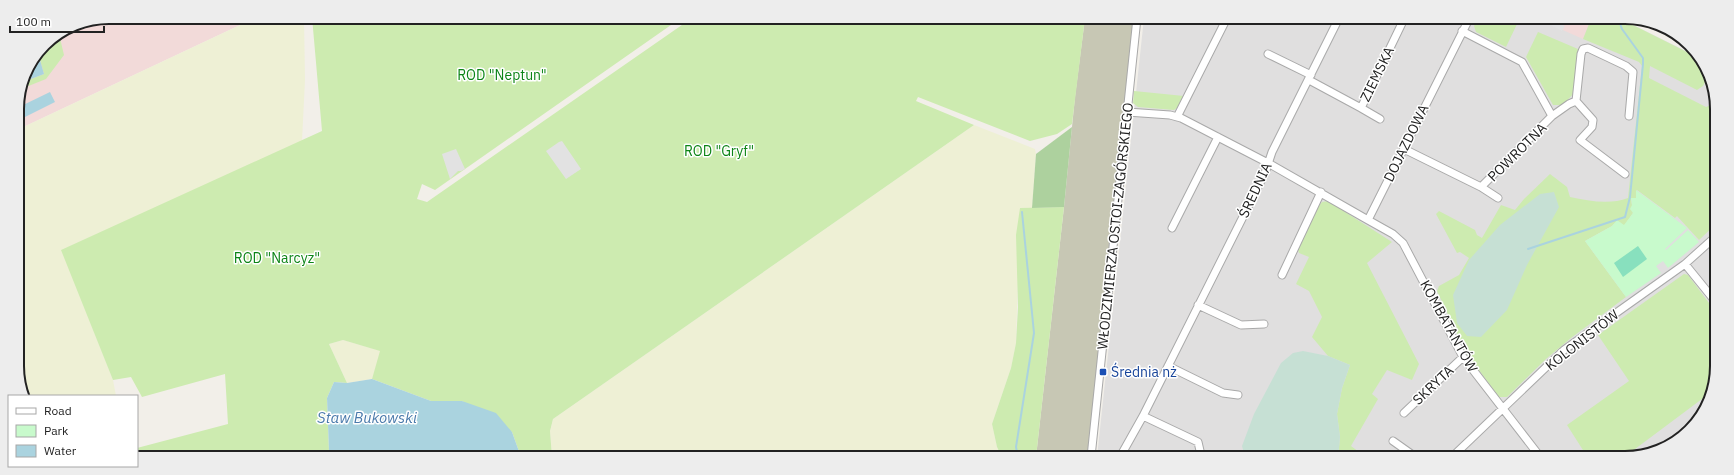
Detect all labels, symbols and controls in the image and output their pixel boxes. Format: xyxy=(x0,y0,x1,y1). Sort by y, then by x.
scale bar xyxy=(10,8,104,34)
text: 100 m xyxy=(16,14,51,29)
street label: ZIEMSKA xyxy=(1356,43,1398,105)
park label: ROD "Neptun" xyxy=(457,66,547,84)
street label: DOJAZDOWA xyxy=(1380,101,1433,185)
street label: WŁODZIMIERZA OSTOI-ZAGÓRSKIEGO xyxy=(1092,102,1137,350)
street label: POWROTNA xyxy=(1484,119,1550,185)
park label: ROD "Gryf" xyxy=(684,142,754,160)
street label: ŚREDNIA xyxy=(1233,159,1276,221)
park label: ROD "Narcyz" xyxy=(234,249,320,267)
street label: KOMBATANTÓW xyxy=(1416,276,1483,376)
street label: KOLONISTÓW xyxy=(1541,305,1623,374)
street label: SKRYTA xyxy=(1409,361,1457,409)
place label: Średnia nż xyxy=(1111,362,1177,381)
marker: Średnia nż xyxy=(1098,367,1108,377)
legend xyxy=(8,395,138,467)
text: Road xyxy=(44,403,72,418)
water label: Staw Bukowski xyxy=(317,408,417,427)
text: Park xyxy=(44,423,69,438)
text: Water xyxy=(44,443,77,458)

